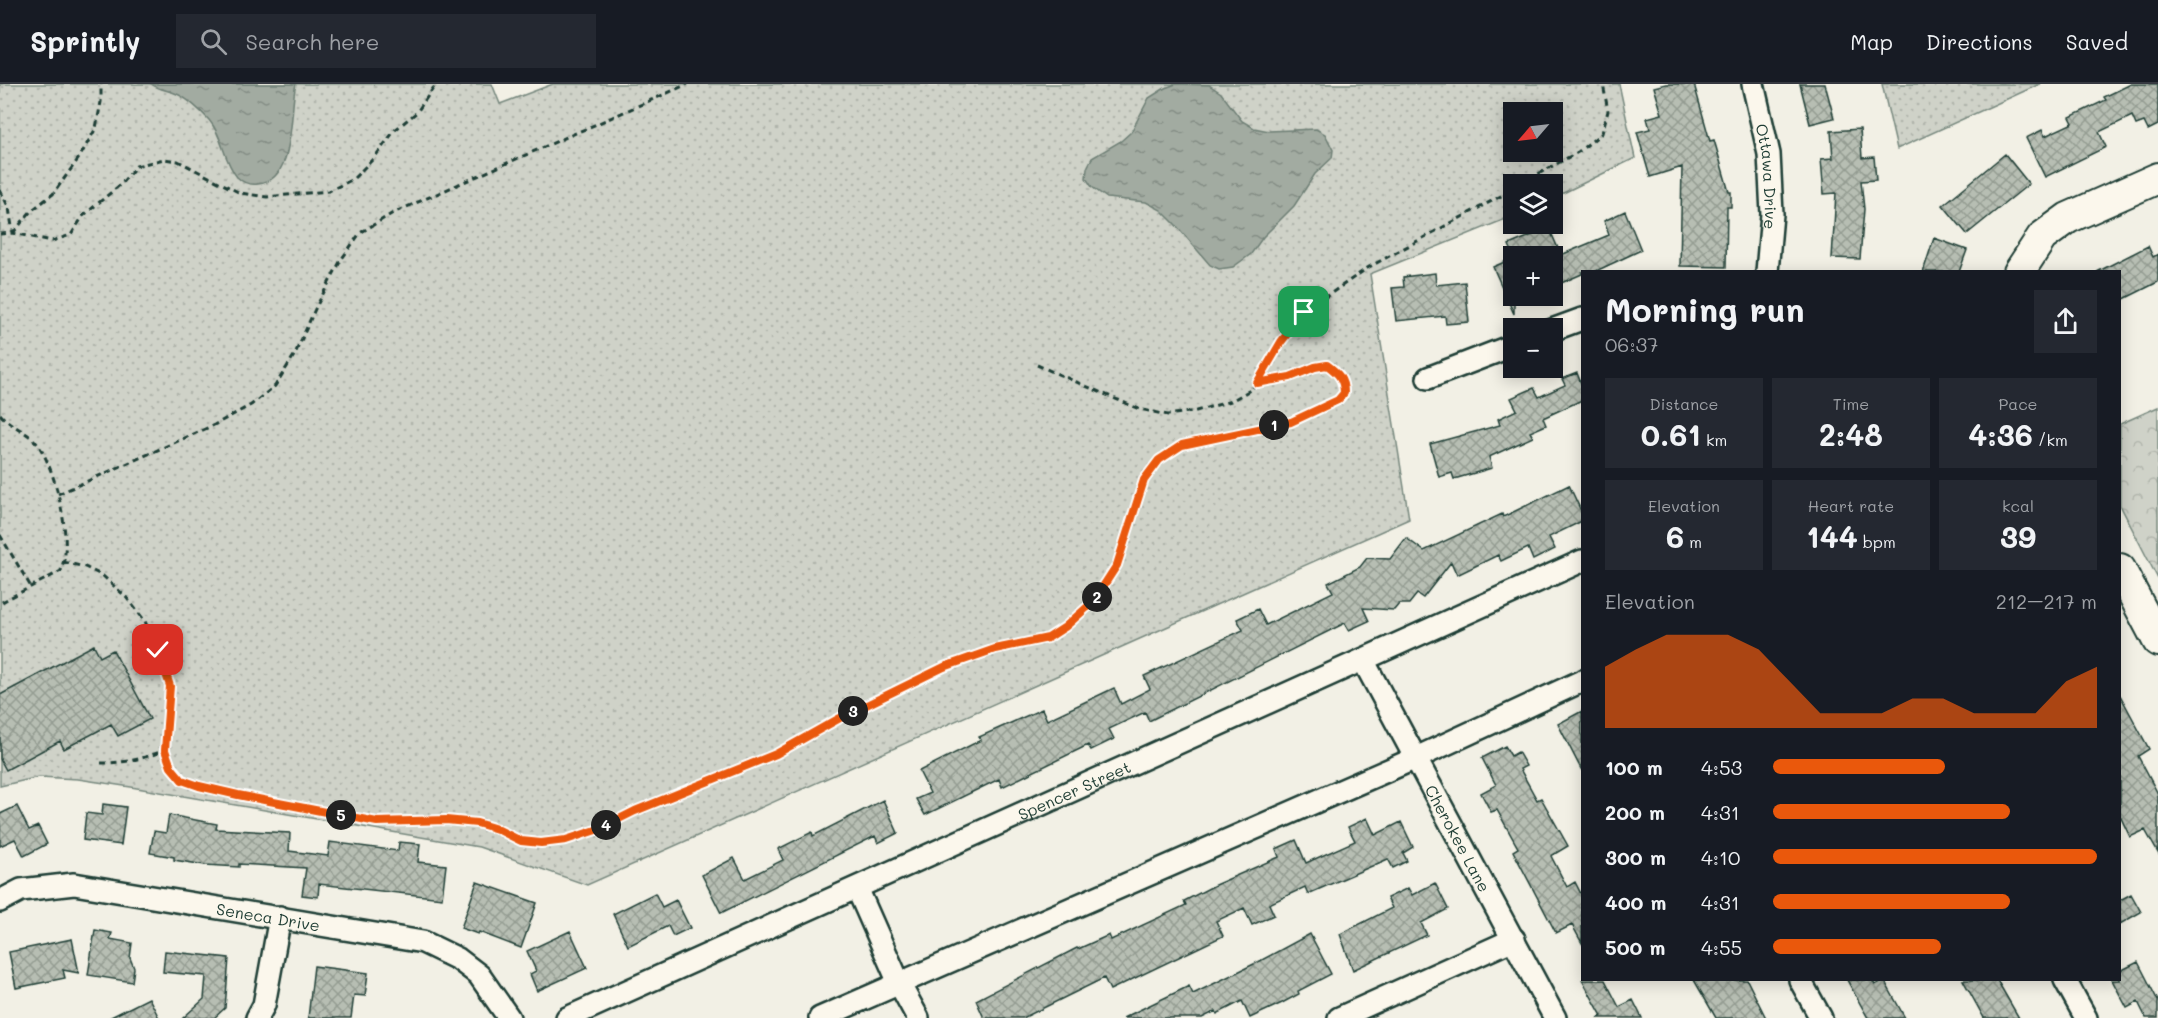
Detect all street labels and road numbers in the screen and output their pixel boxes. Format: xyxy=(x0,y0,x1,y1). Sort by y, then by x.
street label: Ottawa Drive xyxy=(1752,121,1783,230)
street label: Spencer Street xyxy=(1014,755,1134,824)
street label: Cherokee Lane xyxy=(1421,781,1496,895)
street label: Seneca Drive xyxy=(215,897,322,935)

